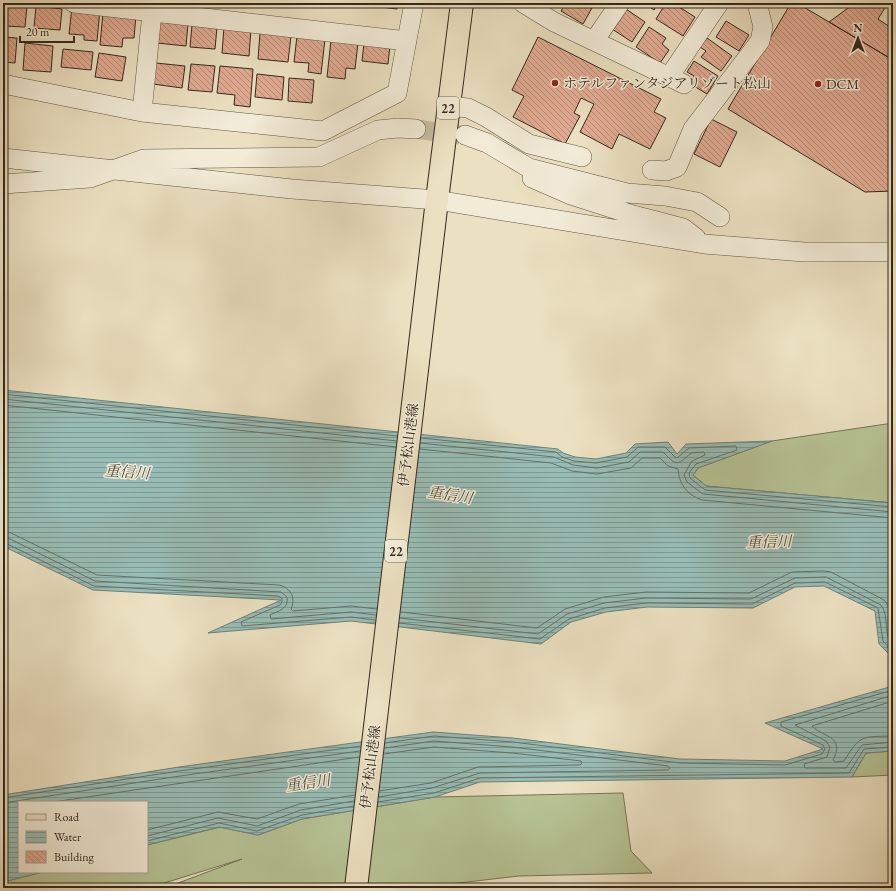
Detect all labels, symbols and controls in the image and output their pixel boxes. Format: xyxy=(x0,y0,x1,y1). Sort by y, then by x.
scale bar xyxy=(20,18,74,44)
north arrow xyxy=(838,18,878,58)
text: N xyxy=(854,21,863,35)
text: 20 m xyxy=(26,24,50,40)
place label: ホテルファンタジアリゾート松山 xyxy=(563,74,771,92)
place label: DCM xyxy=(826,75,859,93)
marker: ホテルファンタジアリゾート松山 xyxy=(550,78,560,88)
marker: DCM xyxy=(813,79,823,89)
road number: 22 xyxy=(437,97,459,119)
street label: 伊予松山港線 xyxy=(394,402,422,488)
water label: 重信川 xyxy=(104,460,152,483)
water label: 重信川 xyxy=(426,482,476,508)
water label: 重信川 xyxy=(746,532,794,551)
road number: 22 xyxy=(385,540,407,562)
street label: 伊予松山港線 xyxy=(356,724,384,810)
water label: 重信川 xyxy=(284,770,334,795)
legend xyxy=(18,801,148,873)
text: Road xyxy=(54,809,80,825)
text: Water xyxy=(54,829,81,845)
text: Building xyxy=(54,849,95,865)

